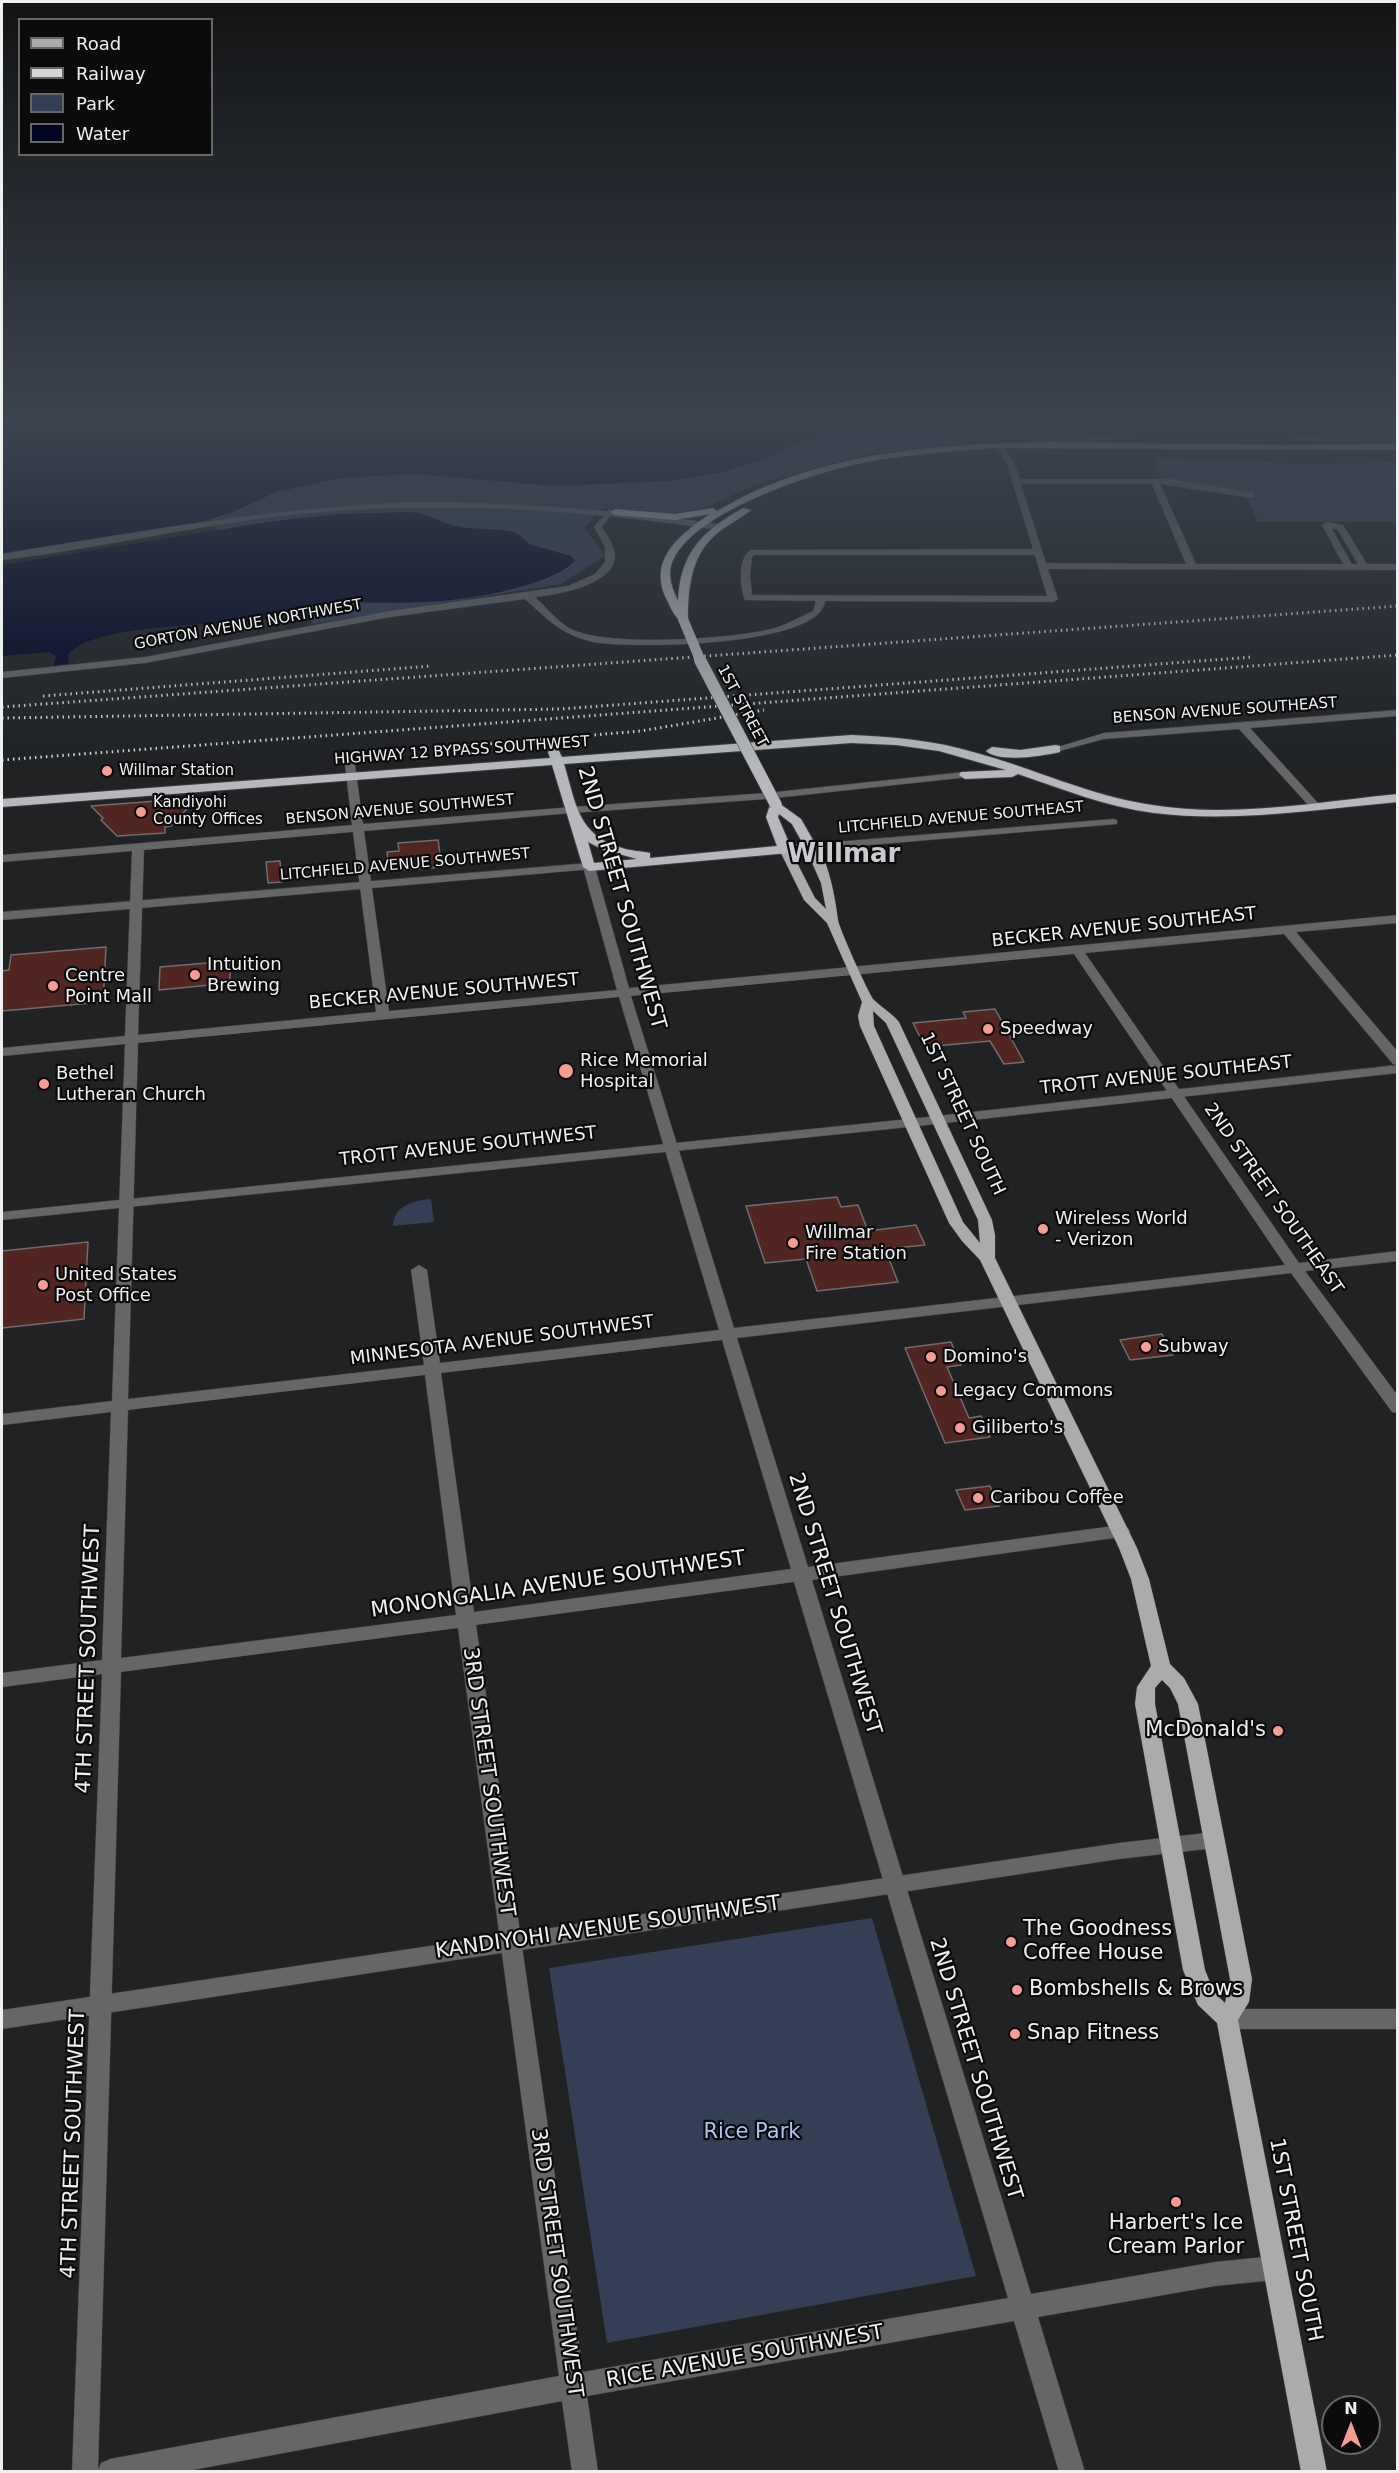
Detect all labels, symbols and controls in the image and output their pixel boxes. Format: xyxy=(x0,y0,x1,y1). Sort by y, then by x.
legend xyxy=(18,18,213,156)
text: Road xyxy=(76,33,121,54)
text: Railway xyxy=(76,63,146,84)
text: Park xyxy=(76,93,115,114)
text: Water xyxy=(76,123,129,144)
street label: GORTON AVENUE NORTHWEST xyxy=(133,596,363,654)
street label: 1ST STREET xyxy=(713,662,771,750)
street label: BENSON AVENUE SOUTHEAST xyxy=(1112,694,1338,728)
street label: HIGHWAY 12 BYPASS SOUTHWEST xyxy=(334,733,590,769)
place label: Willmar Station xyxy=(119,762,234,780)
street label: 2ND STREET SOUTHWEST xyxy=(571,763,671,1033)
marker: Willmar Station xyxy=(100,764,114,778)
street label: BENSON AVENUE SOUTHWEST xyxy=(285,791,515,829)
place label: Kandiyohi County Offices xyxy=(153,794,263,829)
street label: LITCHFIELD AVENUE SOUTHEAST xyxy=(837,798,1085,838)
marker: Kandiyohi County Offices xyxy=(134,805,148,819)
district label: Willmar xyxy=(788,839,900,871)
street label: LITCHFIELD AVENUE SOUTHWEST xyxy=(279,845,531,885)
street label: BECKER AVENUE SOUTHEAST xyxy=(991,903,1257,953)
place label: Intuition Brewing xyxy=(207,954,282,996)
place label: Centre Point Mall xyxy=(65,965,152,1008)
marker: Intuition Brewing xyxy=(188,968,202,982)
street label: BECKER AVENUE SOUTHWEST xyxy=(308,969,580,1015)
marker: Centre Point Mall xyxy=(46,979,60,993)
place label: Speedway xyxy=(1000,1018,1093,1040)
marker: Speedway xyxy=(981,1022,995,1036)
street label: 1ST STREET SOUTH xyxy=(915,1029,1009,1199)
place label: Rice Memorial Hospital xyxy=(580,1050,708,1092)
street label: TROTT AVENUE SOUTHEAST xyxy=(1039,1052,1293,1100)
marker: Rice Memorial Hospital xyxy=(557,1062,575,1080)
place label: Bethel Lutheran Church xyxy=(56,1063,206,1106)
marker: Bethel Lutheran Church xyxy=(37,1077,51,1091)
street label: 2ND STREET SOUTHEAST xyxy=(1199,1099,1347,1299)
street label: TROTT AVENUE SOUTHWEST xyxy=(338,1123,598,1171)
place label: Wireless World - Verizon xyxy=(1055,1208,1188,1250)
place label: Willmar Fire Station xyxy=(805,1222,907,1264)
marker: Wireless World - Verizon xyxy=(1036,1222,1050,1236)
marker: Willmar Fire Station xyxy=(786,1236,800,1250)
place label: United States Post Office xyxy=(55,1264,177,1306)
marker: United States Post Office xyxy=(36,1278,50,1292)
street label: MINNESOTA AVENUE SOUTHWEST xyxy=(349,1312,655,1370)
place label: Subway xyxy=(1158,1336,1229,1358)
marker: Subway xyxy=(1139,1340,1153,1354)
place label: Domino's xyxy=(943,1346,1027,1368)
marker: Domino's xyxy=(924,1350,938,1364)
place label: Legacy Commons xyxy=(953,1380,1113,1402)
marker: Legacy Commons xyxy=(934,1384,948,1398)
place label: Giliberto's xyxy=(972,1417,1063,1439)
marker: Giliberto's xyxy=(953,1421,967,1435)
street label: 2ND STREET SOUTHWEST xyxy=(782,1470,886,1738)
place label: Caribou Coffee xyxy=(990,1487,1124,1509)
marker: Caribou Coffee xyxy=(971,1491,985,1505)
street label: 4TH STREET SOUTHWEST xyxy=(72,1524,106,1794)
street label: MONONGALIA AVENUE SOUTHWEST xyxy=(369,1546,747,1624)
street label: 3RD STREET SOUTHWEST xyxy=(457,1646,519,1918)
place label: McDonald's xyxy=(1145,1718,1266,1744)
marker: McDonald's xyxy=(1271,1724,1285,1738)
street label: KANDIYOHI AVENUE SOUTHWEST xyxy=(434,1891,782,1965)
place label: The Goodness Coffee House xyxy=(1023,1917,1172,1967)
street label: 2ND STREET SOUTHWEST xyxy=(923,1935,1027,2203)
marker: The Goodness Coffee House xyxy=(1004,1935,1018,1949)
place label: Bombshells & Brows xyxy=(1029,1977,1243,2003)
marker: Bombshells & Brows xyxy=(1010,1983,1024,1997)
street label: 4TH STREET SOUTHWEST xyxy=(57,2009,91,2279)
place label: Snap Fitness xyxy=(1027,2021,1159,2047)
marker: Snap Fitness xyxy=(1008,2027,1022,2041)
park label: Rice Park xyxy=(704,2120,800,2146)
street label: 3RD STREET SOUTHWEST xyxy=(525,2127,587,2399)
street label: 1ST STREET SOUTH xyxy=(1263,2136,1327,2344)
marker: Harbert's Ice Cream Parlor xyxy=(1169,2195,1183,2209)
place label: Harbert's Ice Cream Parlor xyxy=(1108,2211,1244,2261)
street label: RICE AVENUE SOUTHWEST xyxy=(604,2320,886,2394)
north arrow xyxy=(1321,2395,1381,2455)
text: N xyxy=(1344,2399,1358,2418)

